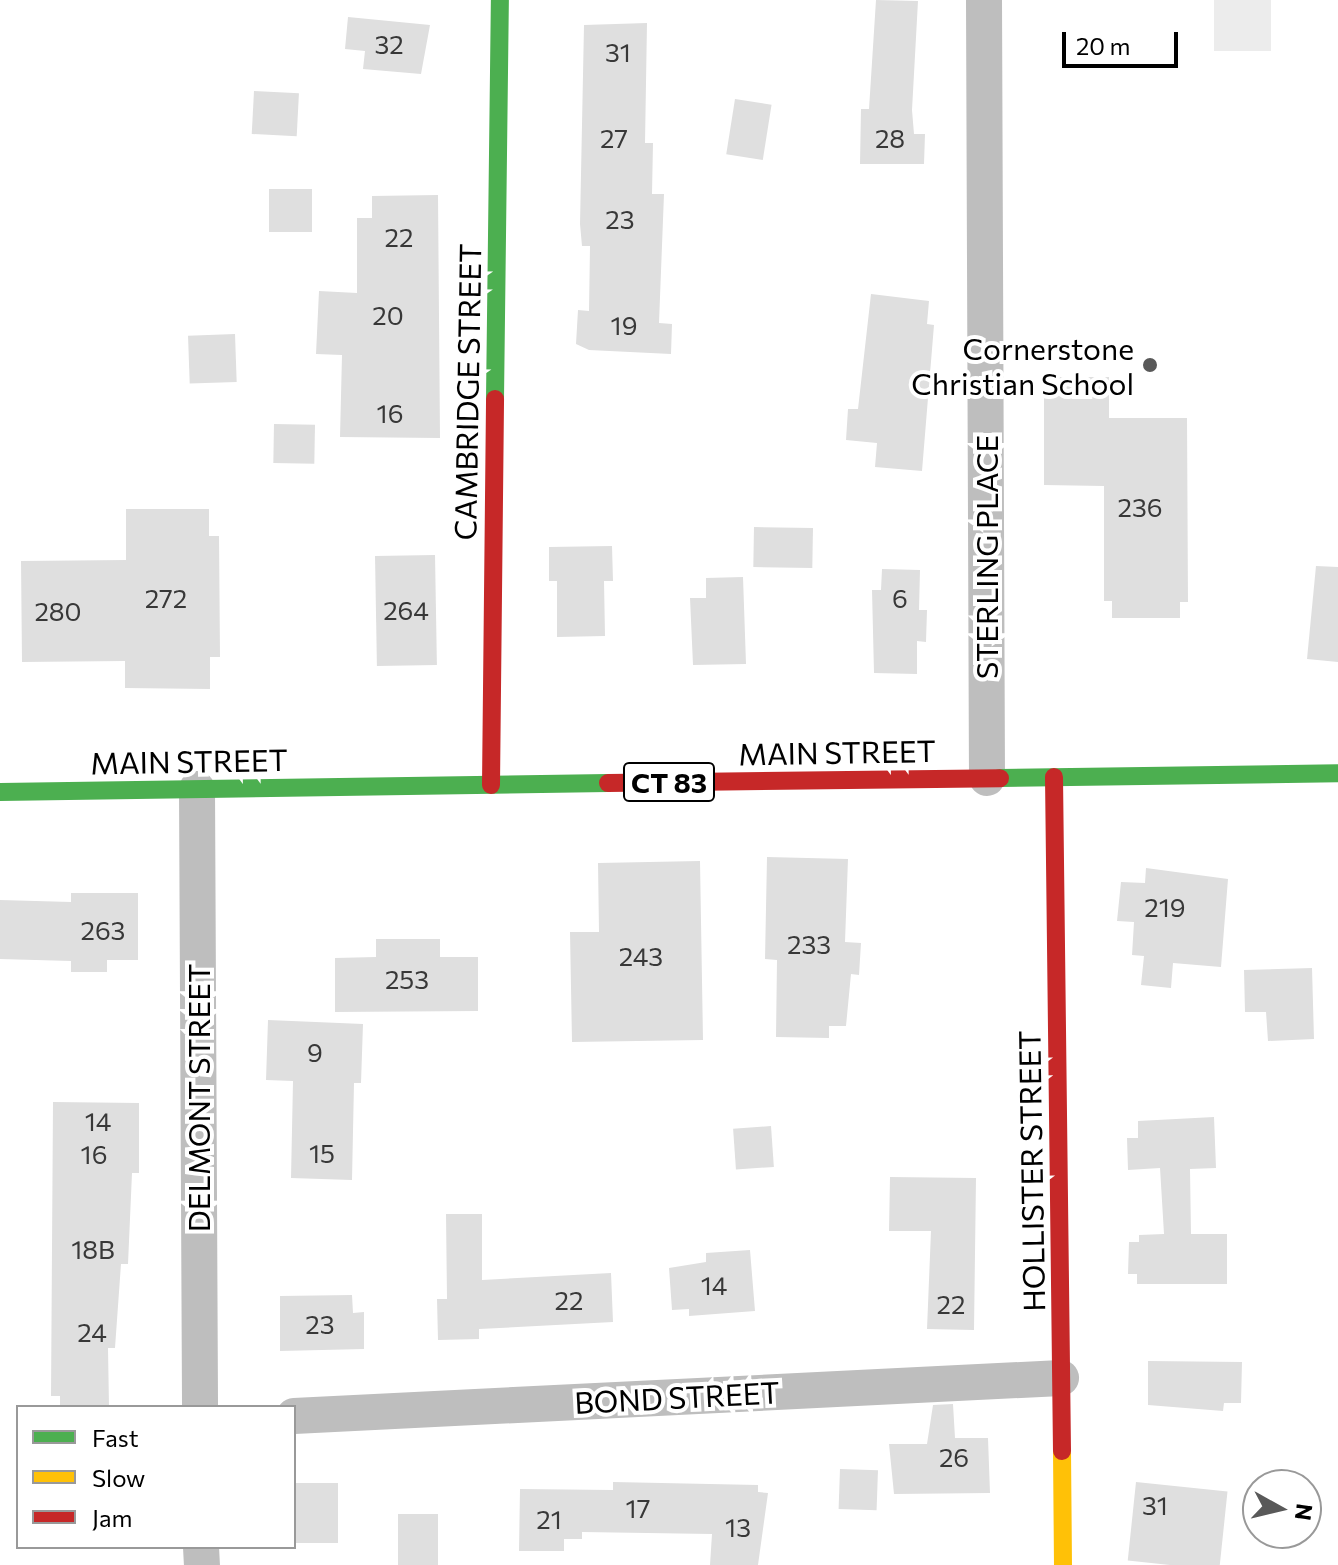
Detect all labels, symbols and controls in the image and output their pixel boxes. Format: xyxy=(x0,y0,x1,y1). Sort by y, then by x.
scale bar xyxy=(1066,16,1182,66)
house number: 32 xyxy=(374,28,404,60)
text: 20 m xyxy=(1076,31,1130,60)
house number: 31 xyxy=(605,36,631,68)
house number: 27 xyxy=(600,122,628,154)
house number: 28 xyxy=(875,122,905,154)
house number: 23 xyxy=(605,203,635,235)
house number: 22 xyxy=(385,221,413,253)
street label: CAMBRIDGE STREET xyxy=(446,243,488,541)
house number: 20 xyxy=(372,299,404,331)
house number: 19 xyxy=(611,309,637,341)
place label: Cornerstone Christian School xyxy=(911,330,1134,400)
marker: Cornerstone Christian School xyxy=(1141,356,1159,374)
house number: 16 xyxy=(377,397,403,429)
street label: STERLING PLACE xyxy=(968,435,1004,679)
house number: 236 xyxy=(1117,491,1163,523)
house number: 272 xyxy=(145,582,187,614)
house number: 6 xyxy=(892,582,908,614)
house number: 264 xyxy=(383,594,429,626)
house number: 280 xyxy=(34,595,82,627)
street label: MAIN STREET xyxy=(738,732,936,772)
street label: MAIN STREET xyxy=(90,741,288,781)
road number: CT 83 xyxy=(621,758,717,806)
house number: 219 xyxy=(1144,891,1186,923)
house number: 263 xyxy=(81,914,125,946)
house number: 233 xyxy=(787,928,831,960)
house number: 243 xyxy=(619,940,663,972)
house number: 253 xyxy=(385,963,429,995)
street label: DELMONT STREET xyxy=(180,964,216,1232)
street label: HOLLISTER STREET xyxy=(1011,1030,1051,1312)
house number: 9 xyxy=(307,1036,323,1068)
house number: 14 xyxy=(85,1105,111,1137)
house number: 15 xyxy=(309,1137,335,1169)
house number: 16 xyxy=(81,1138,107,1170)
house number: 18B xyxy=(71,1233,115,1265)
house number: 14 xyxy=(701,1269,727,1301)
house number: 22 xyxy=(555,1284,583,1316)
house number: 22 xyxy=(937,1288,965,1320)
house number: 23 xyxy=(305,1308,335,1340)
house number: 24 xyxy=(77,1316,107,1348)
street label: BOND STREET xyxy=(573,1374,781,1420)
legend xyxy=(16,1405,296,1549)
text: Fast xyxy=(92,1423,139,1452)
house number: 26 xyxy=(939,1441,969,1473)
text: Slow xyxy=(92,1463,145,1492)
north arrow xyxy=(1242,1469,1322,1549)
house number: 31 xyxy=(1142,1489,1168,1521)
house number: 17 xyxy=(626,1492,650,1524)
text: N xyxy=(1290,1502,1319,1522)
text: Jam xyxy=(92,1503,132,1532)
house number: 21 xyxy=(536,1503,562,1535)
house number: 13 xyxy=(725,1511,751,1543)

